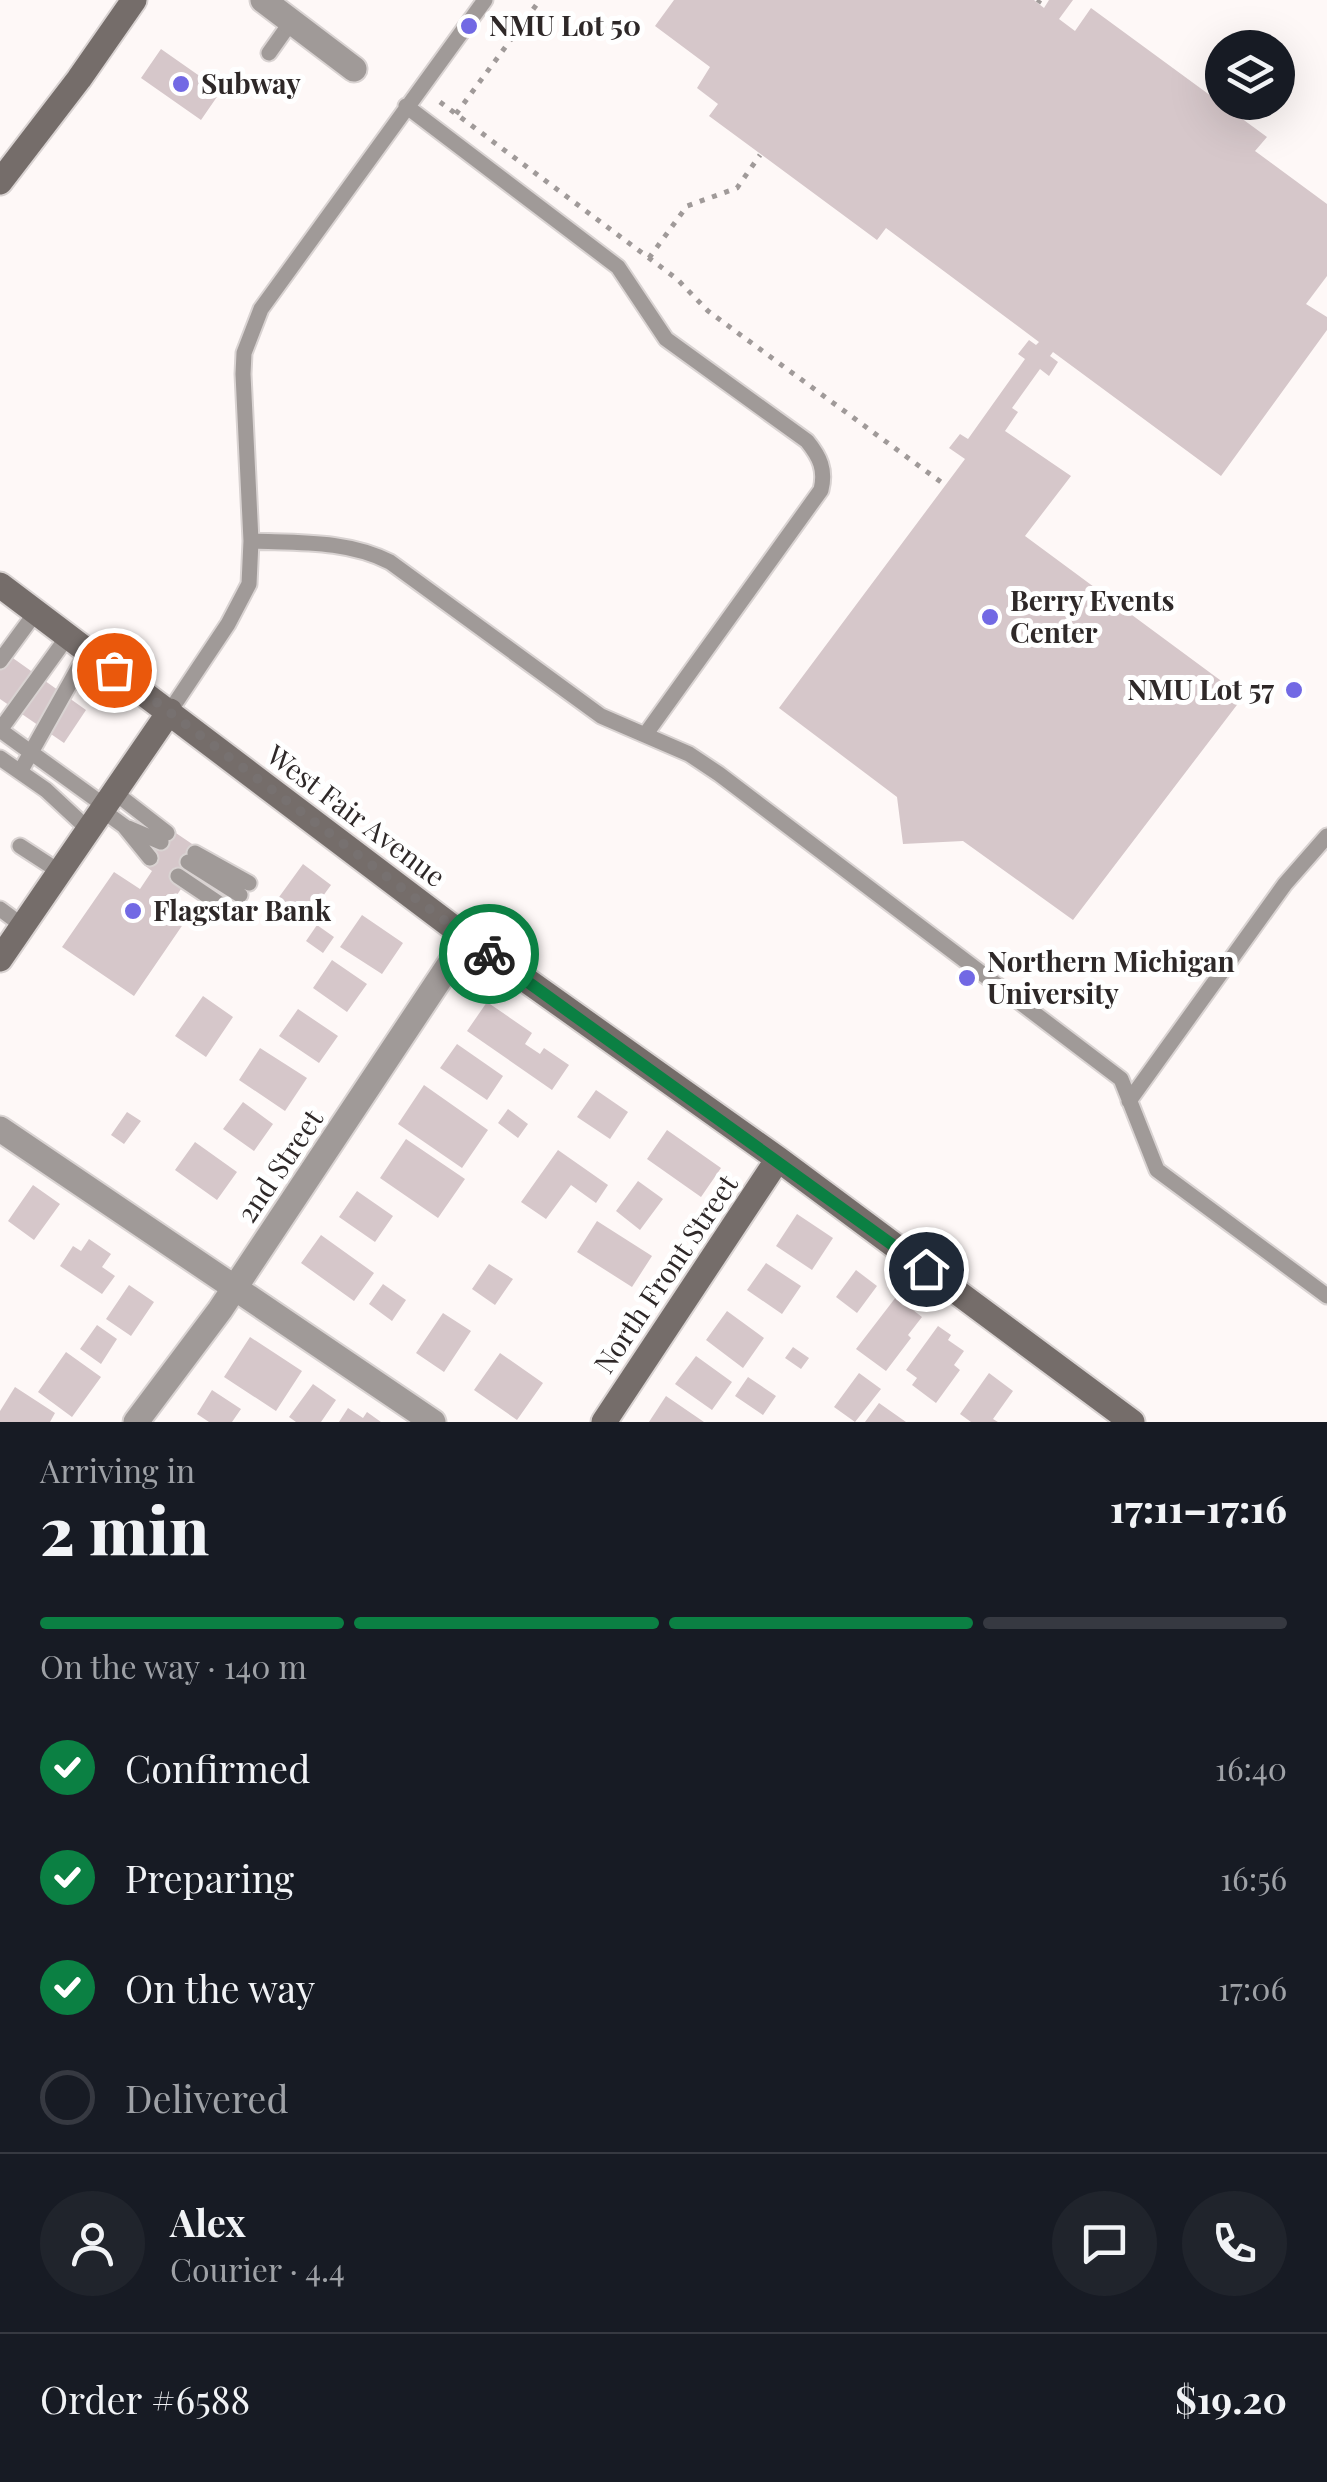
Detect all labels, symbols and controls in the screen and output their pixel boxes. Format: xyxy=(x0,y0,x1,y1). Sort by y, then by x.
place label: NMU Lot 50 xyxy=(489,6,641,43)
marker: NMU Lot 50 xyxy=(458,15,480,37)
map controls xyxy=(1205,30,1295,120)
button: layers xyxy=(1205,30,1295,120)
place label: Subway xyxy=(201,64,301,101)
marker: Subway xyxy=(170,73,192,95)
place label: Berry Events Center xyxy=(1010,581,1175,650)
marker: Berry Events Center xyxy=(979,606,1001,628)
pin xyxy=(72,628,157,713)
icon: bag xyxy=(87,643,142,698)
place label: NMU Lot 57 xyxy=(1127,670,1274,707)
marker: NMU Lot 57 xyxy=(1283,679,1305,701)
street label: West Fair Avenue xyxy=(259,735,454,894)
place label: Flagstar Bank xyxy=(153,891,332,928)
marker: Flagstar Bank xyxy=(122,900,144,922)
courier xyxy=(439,904,539,1004)
icon: bike xyxy=(462,927,517,982)
place label: Northern Michigan University xyxy=(987,942,1235,1011)
marker: Northern Michigan University xyxy=(956,967,978,989)
street label: 2nd Street xyxy=(227,1101,331,1229)
street label: North Front Street xyxy=(585,1166,746,1380)
pin xyxy=(884,1227,969,1312)
icon: home xyxy=(899,1242,954,1297)
text: Arriving in xyxy=(40,1448,195,1491)
text: 17:11–17:16 xyxy=(1110,1482,1287,1533)
text: 2 min xyxy=(40,1485,209,1571)
text: On the way · 140 m xyxy=(40,1644,307,1687)
icon: check xyxy=(40,1740,95,1795)
text: Confirmed xyxy=(125,1742,310,1793)
text: 16:40 xyxy=(1215,1746,1287,1789)
icon: check xyxy=(40,1850,95,1905)
text: Preparing xyxy=(125,1852,294,1903)
text: 16:56 xyxy=(1220,1856,1287,1899)
icon: check xyxy=(40,1960,95,2015)
text: On the way xyxy=(125,1962,315,2013)
text: 17:06 xyxy=(1218,1966,1287,2009)
text: Delivered xyxy=(125,2072,289,2123)
button: person xyxy=(40,2191,145,2296)
button: chat xyxy=(1052,2191,1157,2296)
button: phone xyxy=(1182,2191,1287,2296)
text: Alex xyxy=(170,2196,246,2247)
text: Courier · 4.4 xyxy=(170,2247,345,2290)
text: Order #6588 xyxy=(40,2373,250,2424)
text: $19.20 xyxy=(1175,2373,1287,2424)

